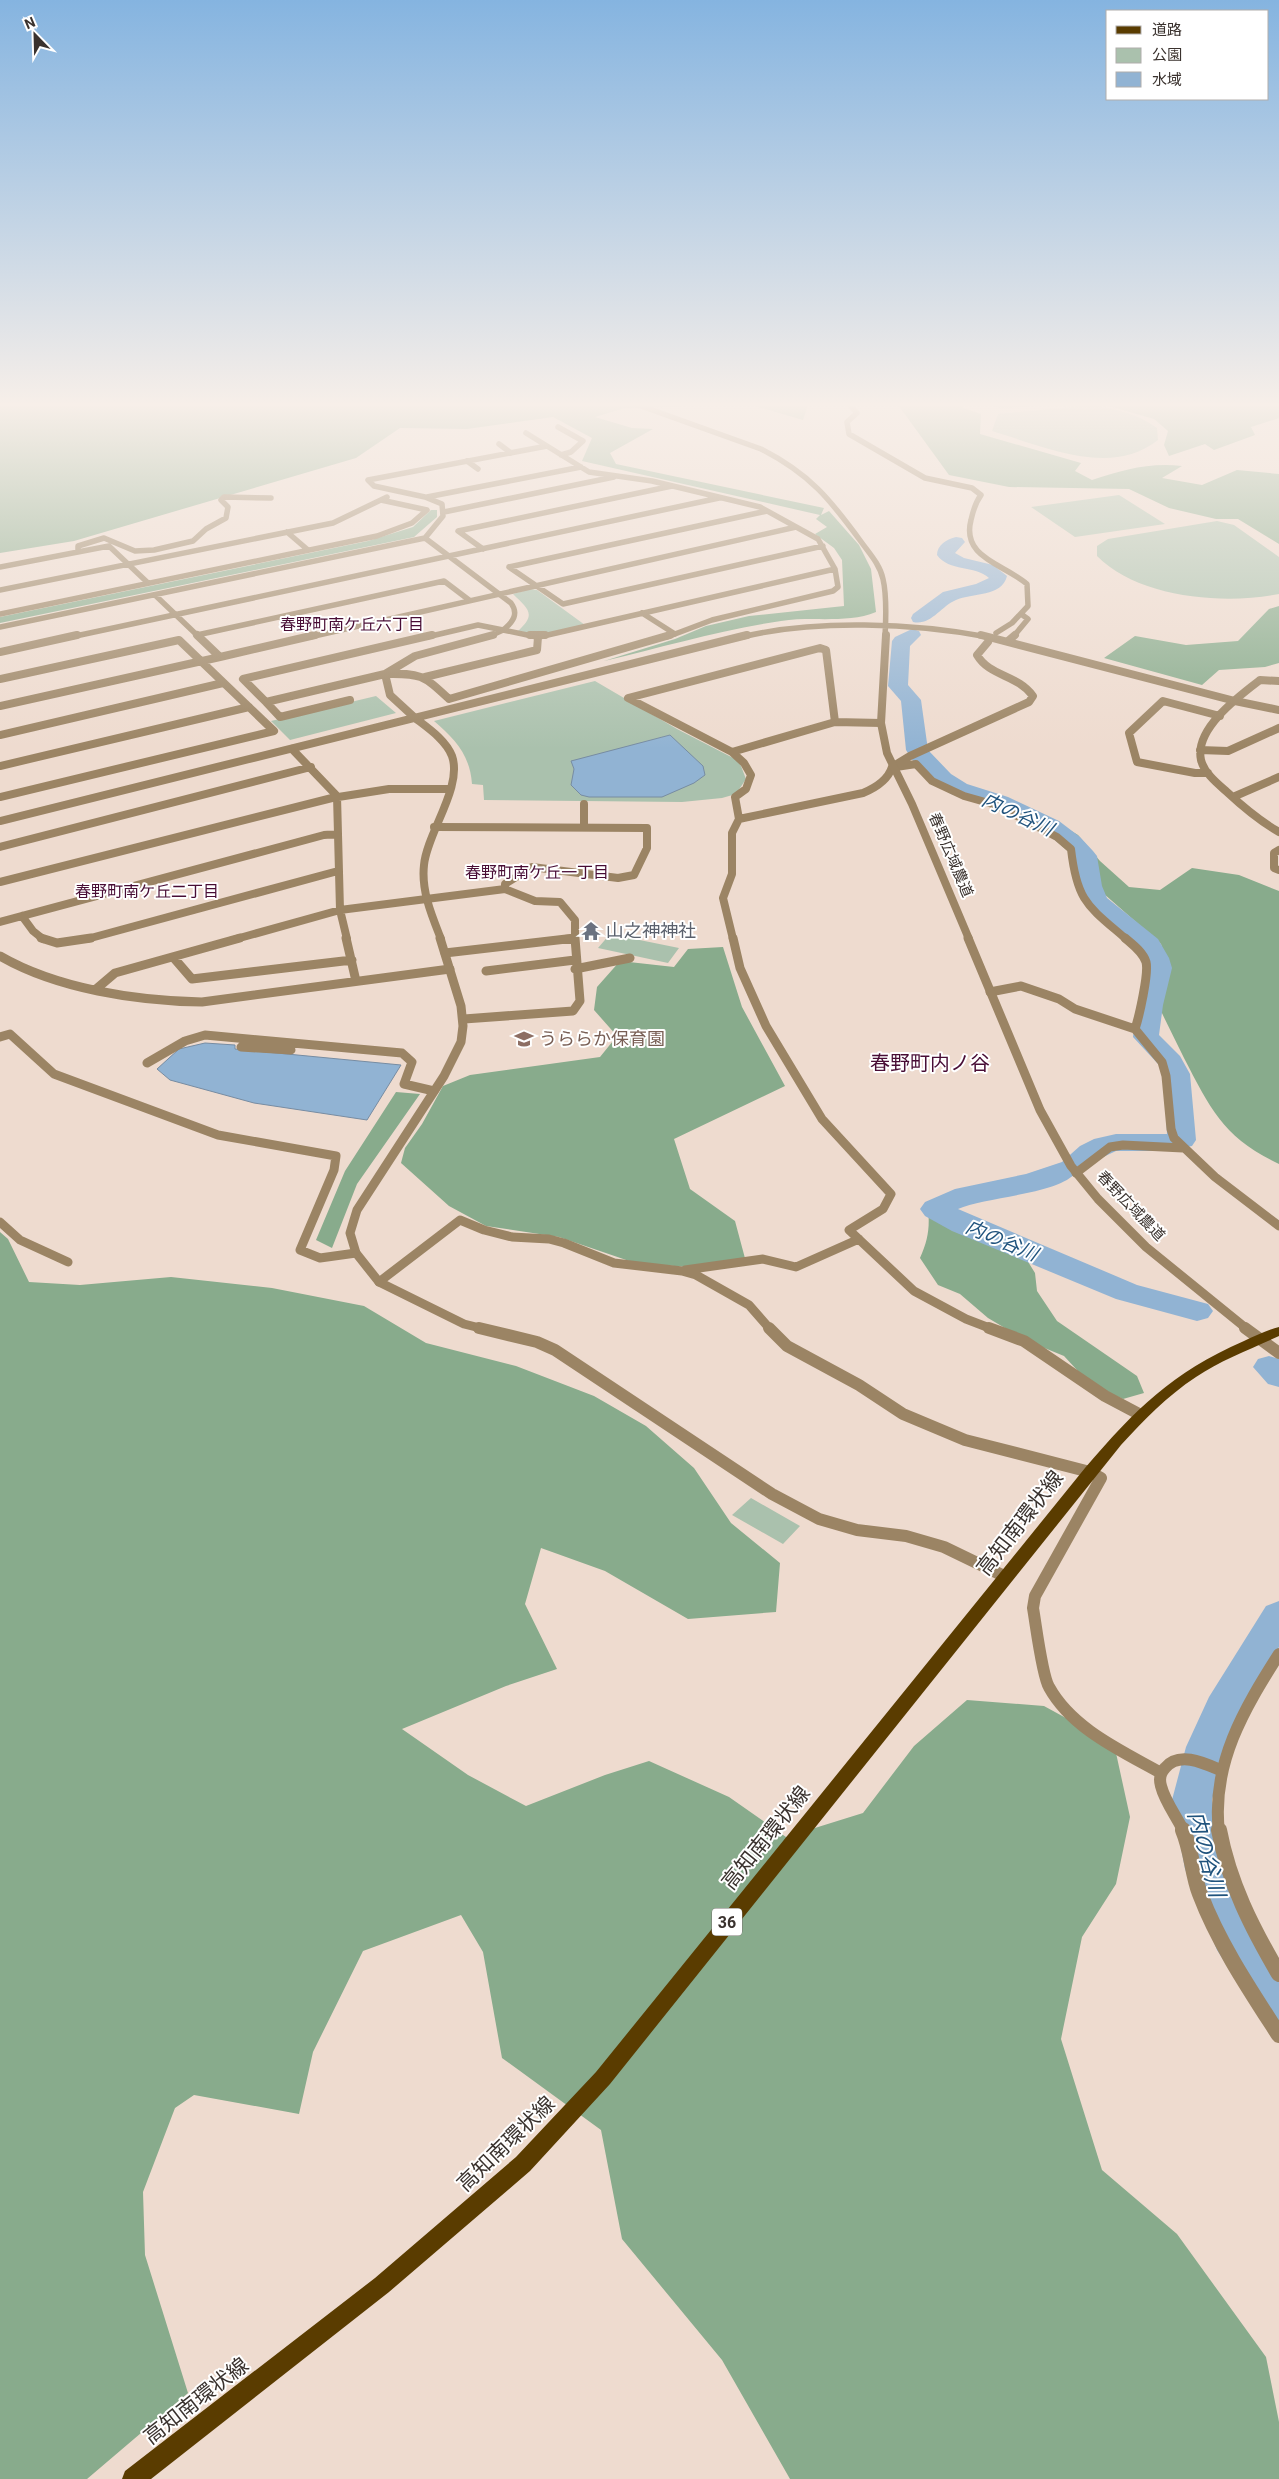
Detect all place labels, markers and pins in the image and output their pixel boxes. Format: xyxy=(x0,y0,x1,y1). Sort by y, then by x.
temple icon: 山之神神社 xyxy=(580,920,602,942)
place label: 山之神神社 xyxy=(606,920,696,941)
school or university icon: うららか保育園 xyxy=(513,1028,535,1050)
place label: うららか保育園 xyxy=(539,1028,665,1049)

